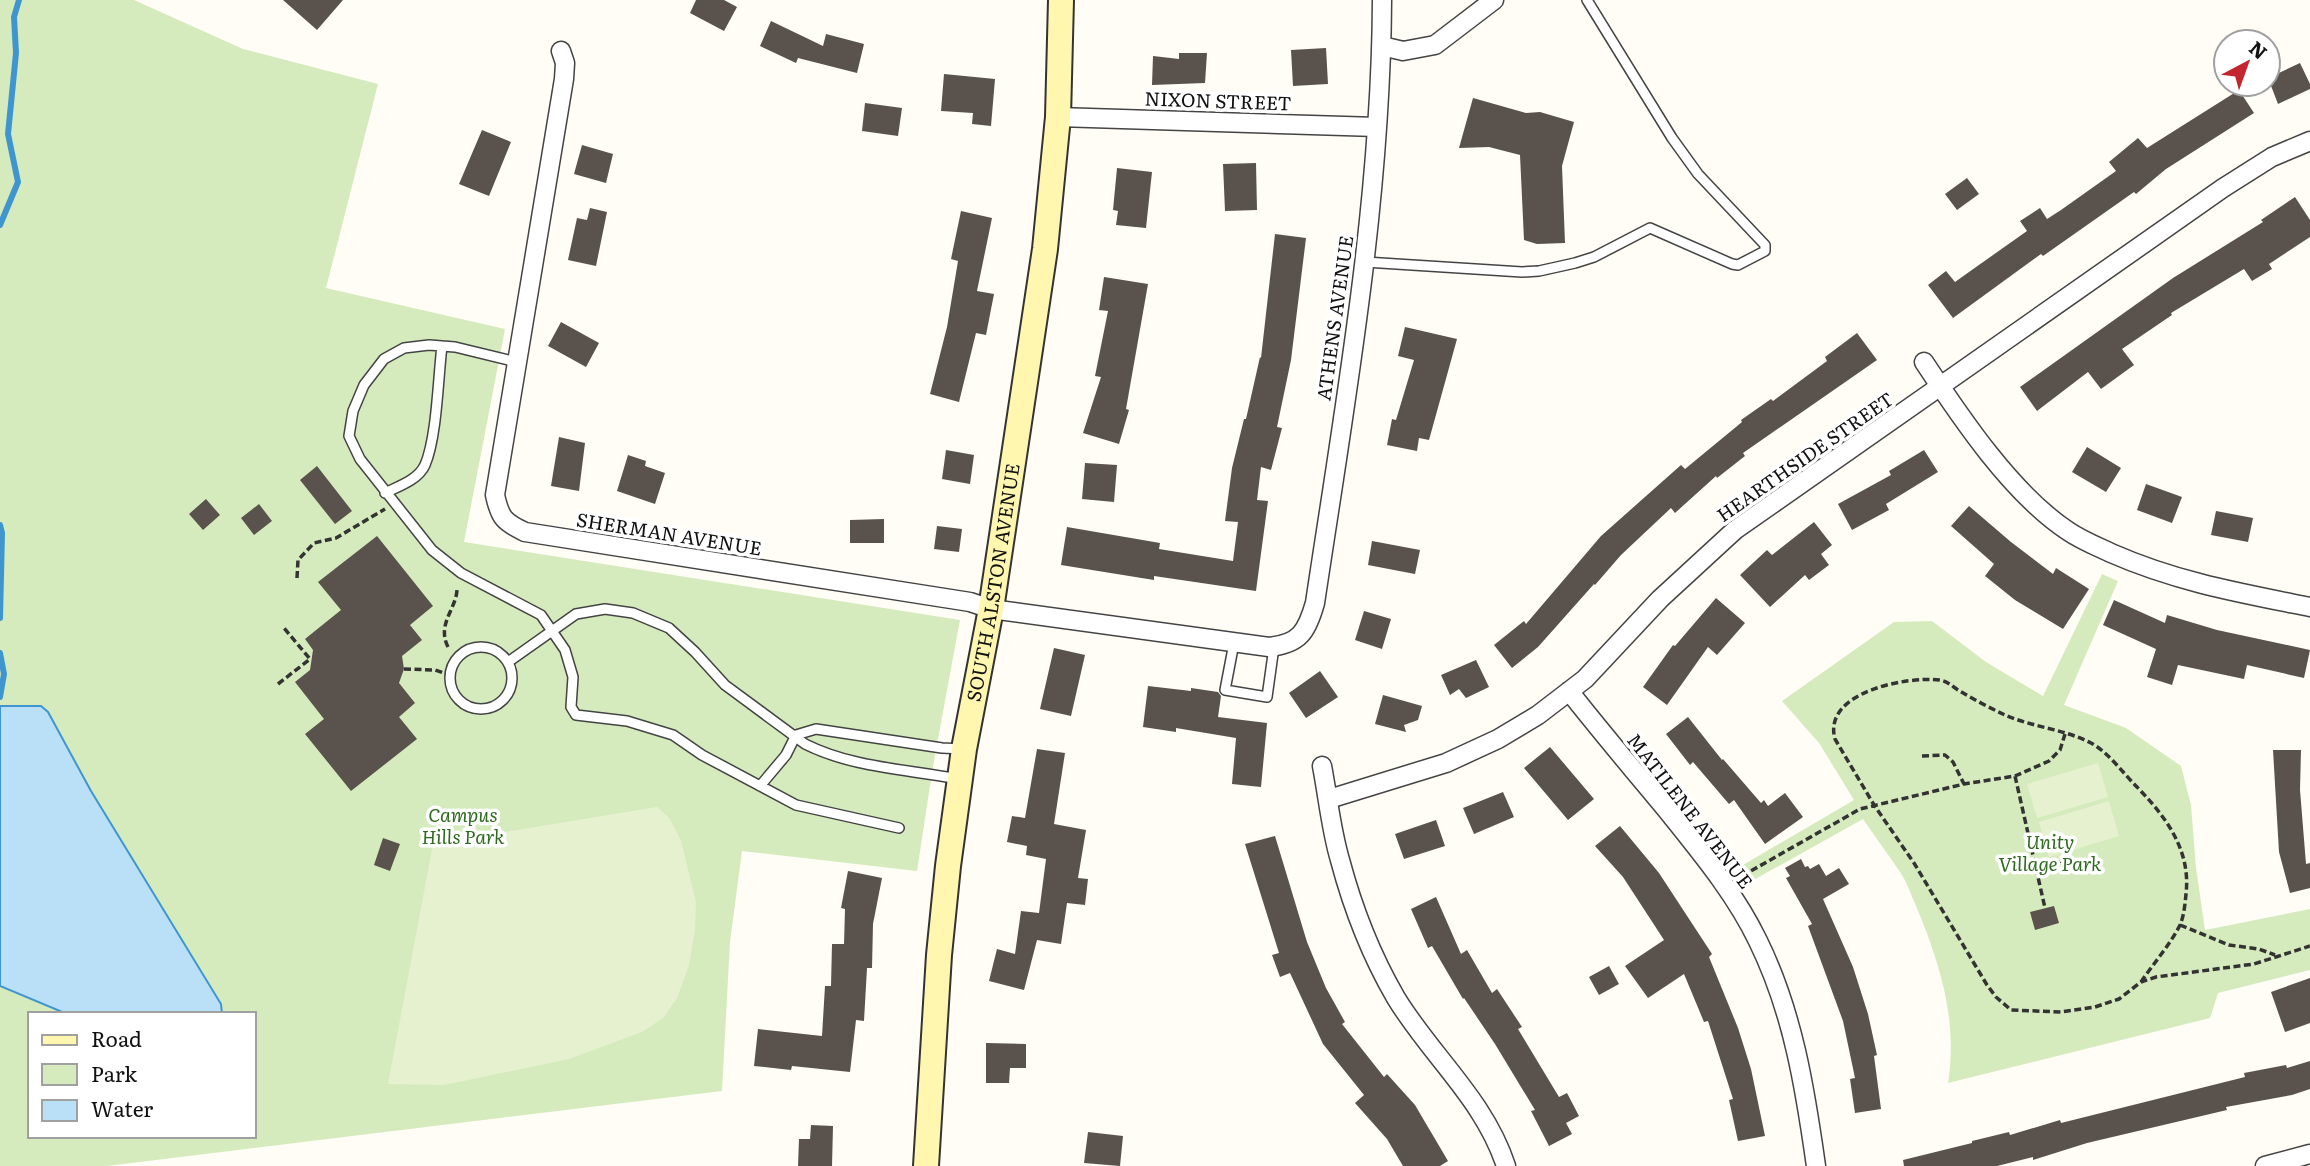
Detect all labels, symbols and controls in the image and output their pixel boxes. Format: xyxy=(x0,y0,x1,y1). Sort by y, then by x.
north arrow xyxy=(2212,28,2282,98)
text: N xyxy=(2244,34,2274,65)
street label: NIXON STREET xyxy=(1144,83,1292,117)
street label: ATHENS AVENUE xyxy=(1309,233,1359,402)
street label: HEARTHSIDE STREET xyxy=(1710,384,1899,528)
street label: SOUTH ALSTON AVENUE xyxy=(958,461,1026,704)
street label: SHERMAN AVENUE xyxy=(574,505,764,561)
street label: MATILENE AVENUE xyxy=(1621,727,1760,894)
park label: Campus Hills Park xyxy=(422,800,505,850)
park label: Unity Village Park xyxy=(1998,827,2102,877)
legend xyxy=(28,1012,256,1138)
text: Road xyxy=(91,1022,142,1053)
text: Park xyxy=(91,1057,137,1088)
text: Water xyxy=(91,1092,153,1123)

